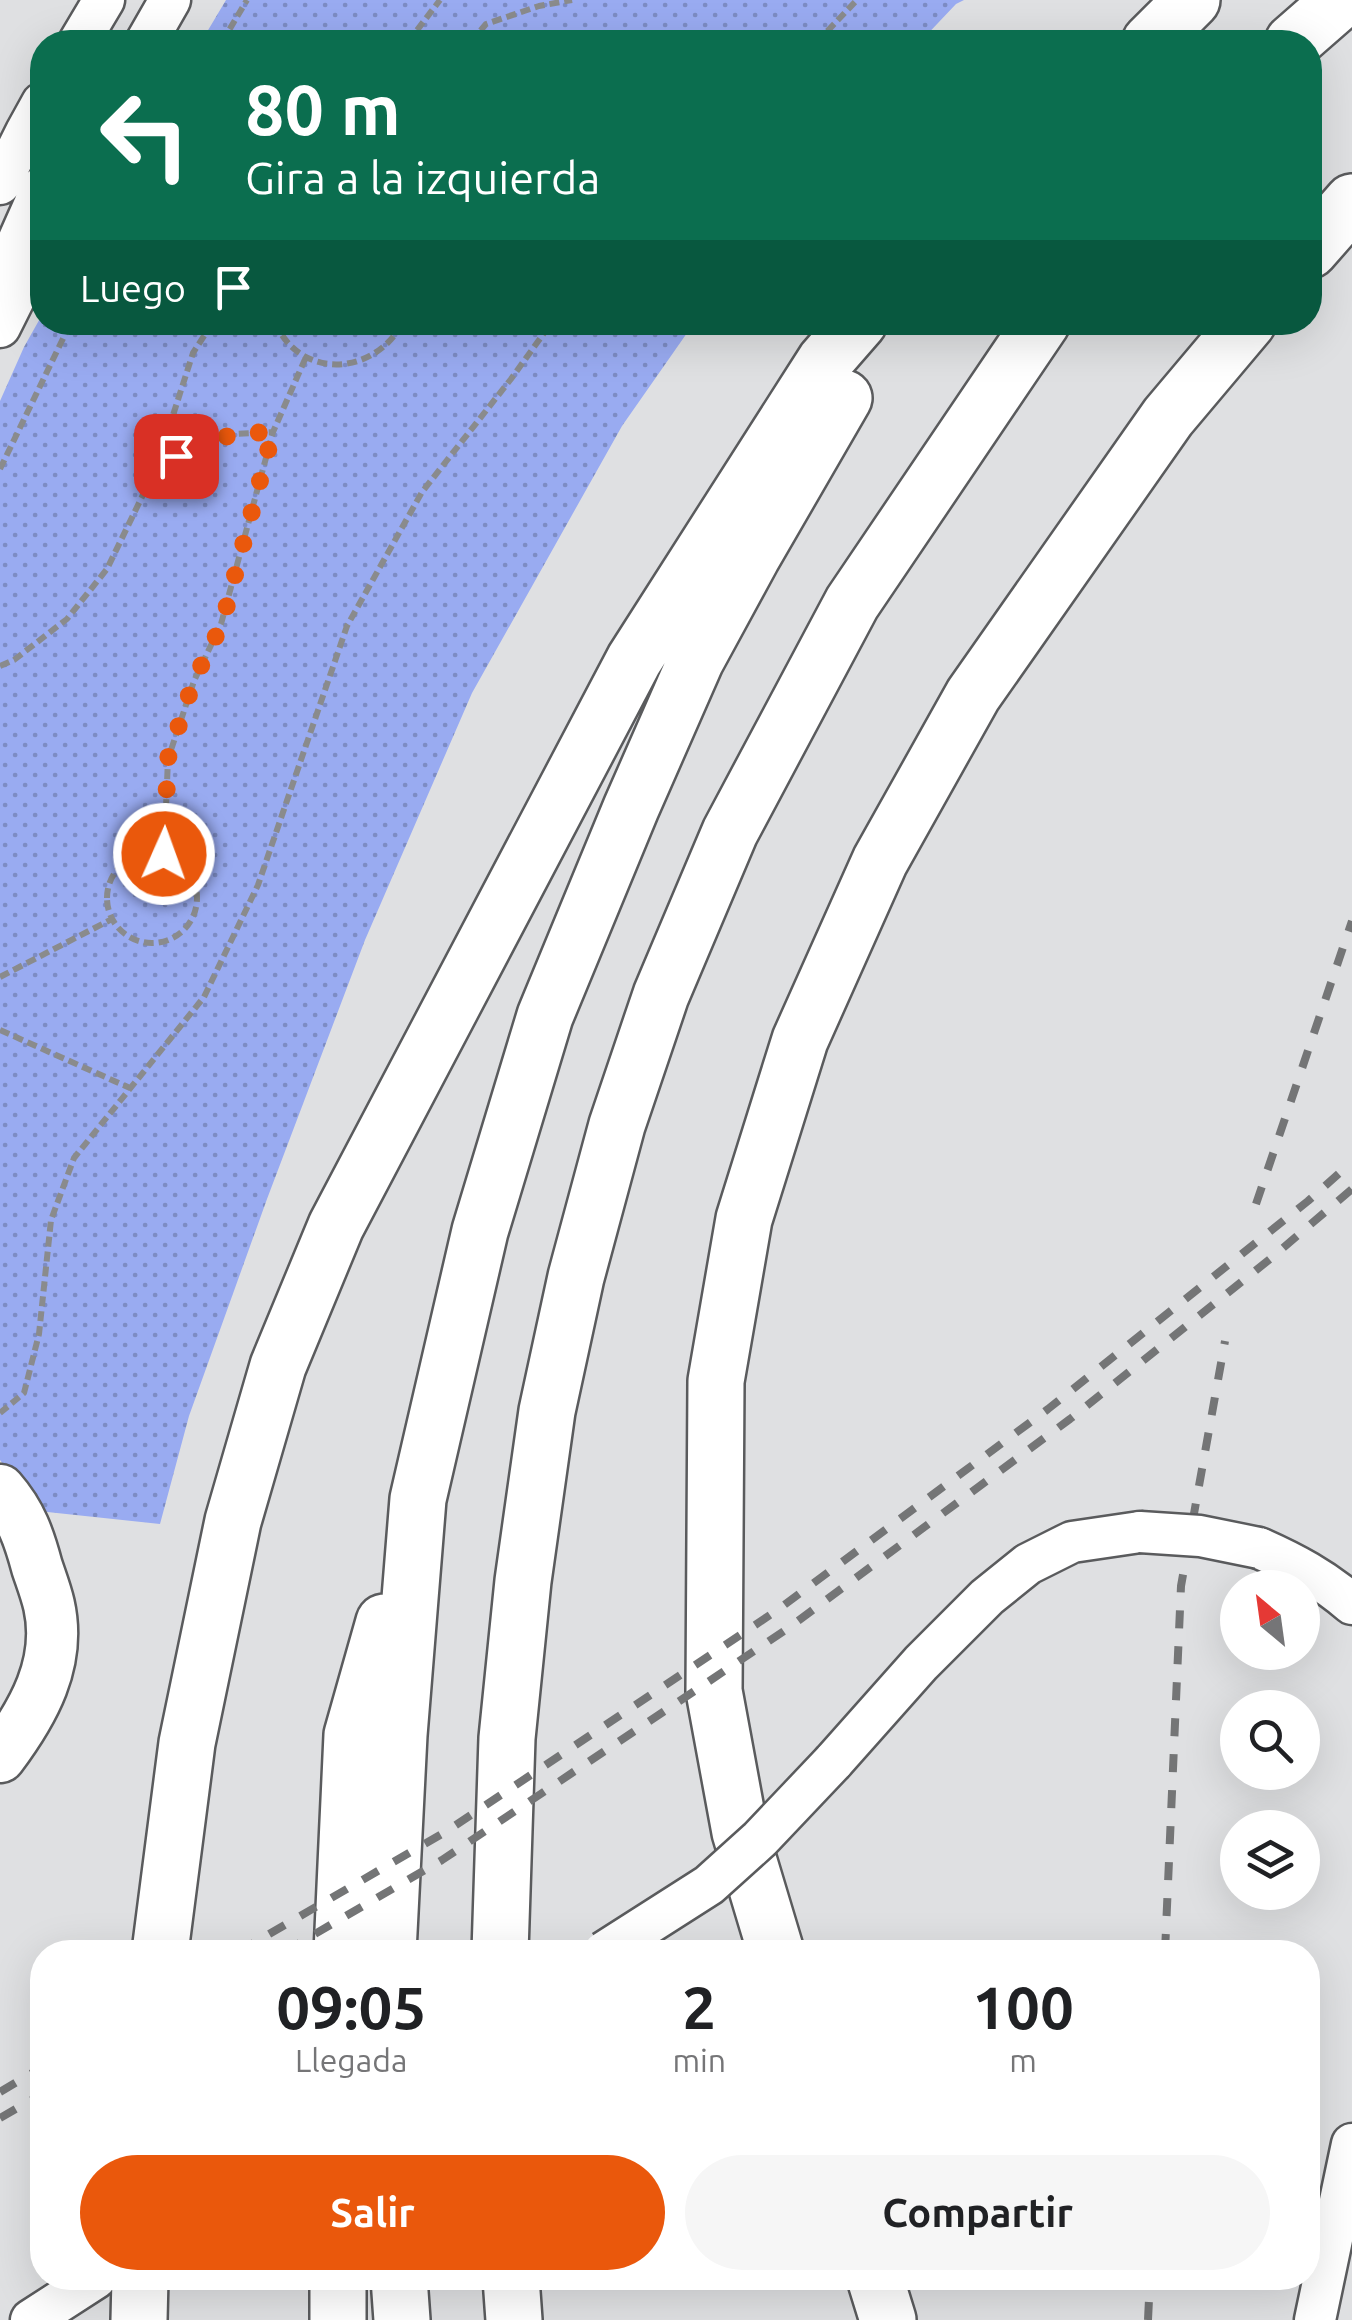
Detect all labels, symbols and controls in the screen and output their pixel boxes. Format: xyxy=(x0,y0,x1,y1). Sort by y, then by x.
icon: left xyxy=(80,70,210,200)
text: 80 m xyxy=(245,70,401,148)
text: Gira a la izquierda xyxy=(245,152,601,203)
icon: arrive xyxy=(206,260,261,315)
text: Luego xyxy=(80,267,186,309)
pin xyxy=(134,414,219,499)
icon: arrive xyxy=(149,429,204,484)
position arrow xyxy=(112,802,216,906)
north arrow xyxy=(1220,1570,1320,1670)
map controls xyxy=(1220,1570,1320,1910)
button: search xyxy=(1220,1690,1320,1790)
button: layers xyxy=(1220,1810,1320,1910)
text: 09:05 xyxy=(276,1973,426,2040)
text: 2 xyxy=(682,1973,716,2040)
text: 100 xyxy=(972,1973,1074,2040)
text: Llegada xyxy=(295,2042,407,2078)
text: min xyxy=(672,2042,726,2078)
text: m xyxy=(1009,2042,1037,2078)
button: Salir xyxy=(80,2155,665,2270)
button: Compartir xyxy=(685,2155,1270,2270)

